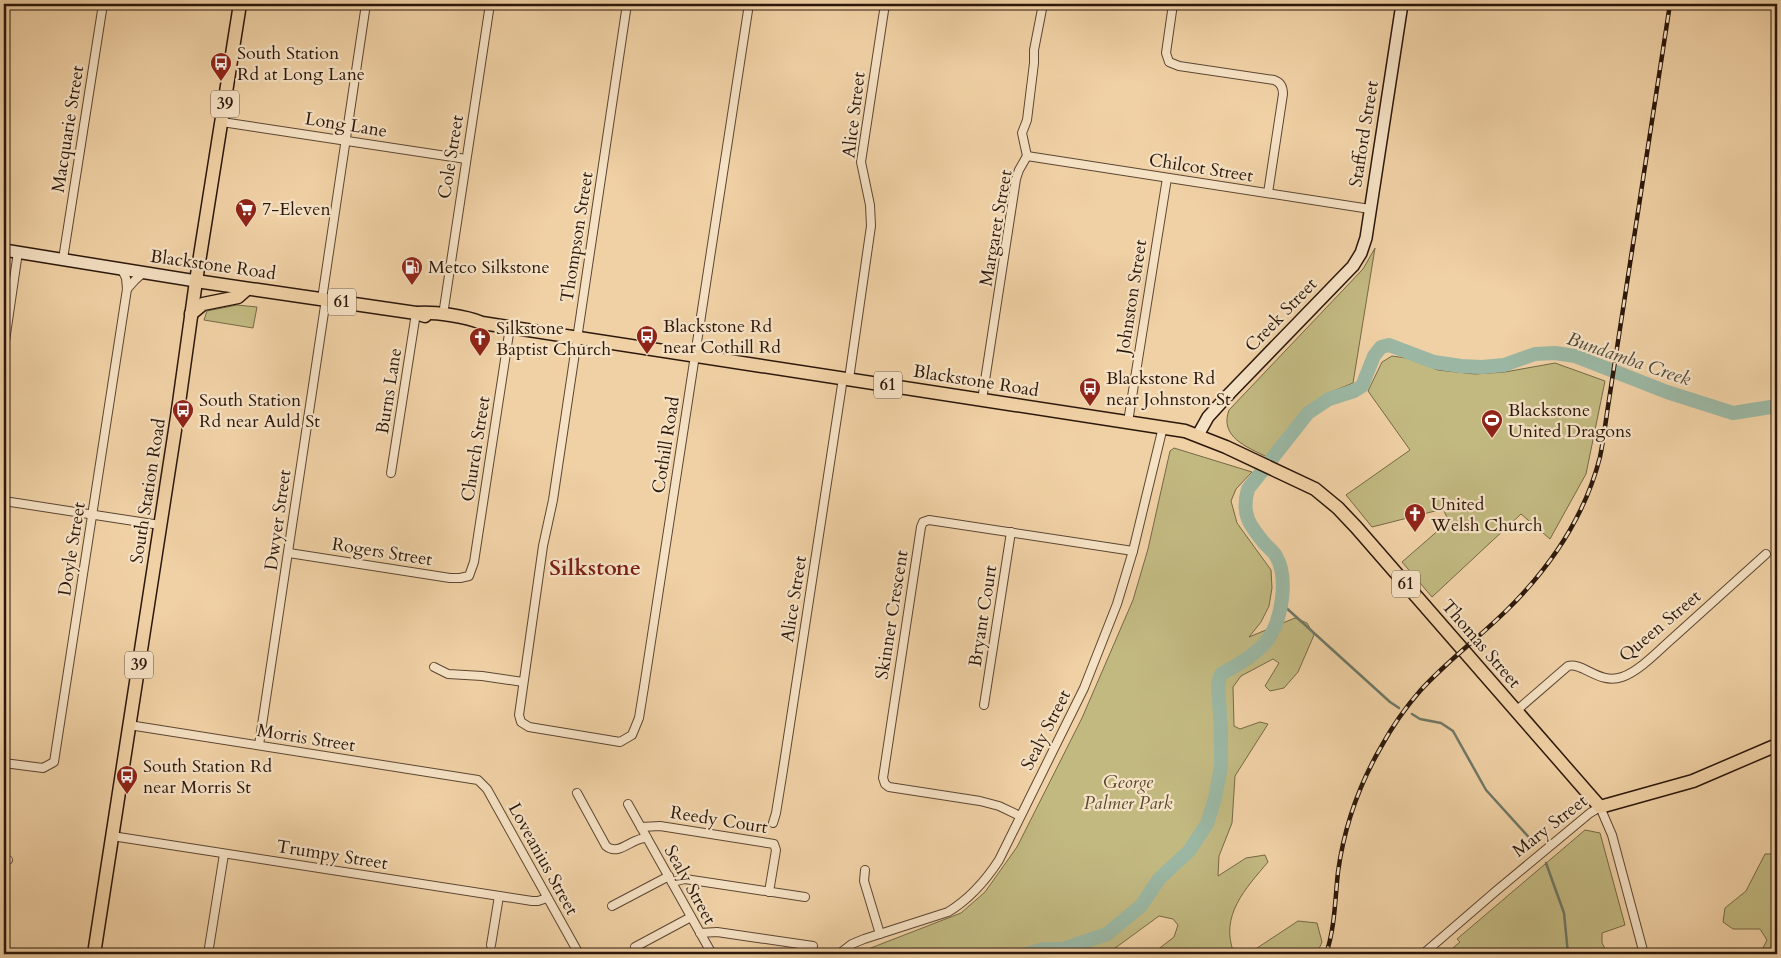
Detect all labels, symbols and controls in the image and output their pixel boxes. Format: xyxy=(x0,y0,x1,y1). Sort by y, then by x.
place label: South Station Rd at Long Lane xyxy=(237,41,365,87)
bus stop icon: South Station Rd at Long Lane xyxy=(209,51,233,82)
street label: Macquarie Street xyxy=(46,63,90,194)
street label: Alice Street xyxy=(836,70,872,160)
street label: Stafford Street xyxy=(1343,79,1385,189)
road number: 39 xyxy=(211,90,239,118)
street label: Long Lane xyxy=(303,106,389,144)
street label: Cole Street xyxy=(432,113,470,201)
street label: Chilcot Street xyxy=(1147,147,1255,189)
street label: Margaret Street xyxy=(973,168,1019,288)
street label: Thompson Street xyxy=(554,170,600,304)
supermarket icon: 7-Eleven xyxy=(234,197,258,228)
place label: 7-Eleven xyxy=(262,197,331,222)
street label: Johnston Street xyxy=(1110,238,1153,359)
street label: Blackstone Road xyxy=(149,244,278,286)
fuel station icon: Metco Silkstone xyxy=(400,255,424,286)
place label: Metco Silkstone xyxy=(428,255,550,280)
street label: Creek Street xyxy=(1239,272,1323,358)
road number: 61 xyxy=(328,288,356,316)
place label: Blackstone Rd near Cothill Rd xyxy=(663,314,781,360)
place label: Silkstone Baptist Church xyxy=(496,316,611,362)
bus stop icon: Blackstone Rd near Cothill Rd xyxy=(635,324,659,355)
church icon: Silkstone Baptist Church xyxy=(468,326,492,357)
water label: Bundamba Creek xyxy=(1564,326,1695,393)
street label: Burns Lane xyxy=(370,346,408,436)
street label: Blackstone Road xyxy=(911,359,1041,403)
place label: Blackstone Rd near Johnston St xyxy=(1106,366,1231,412)
road number: 61 xyxy=(874,372,902,398)
bus stop icon: Blackstone Rd near Johnston St xyxy=(1078,376,1102,407)
place label: South Station Rd near Auld St xyxy=(199,388,320,434)
street label: Church Street xyxy=(455,394,497,503)
street label: Cothill Road xyxy=(646,394,686,495)
bus stop icon: South Station Rd near Auld St xyxy=(171,398,195,429)
place label: Blackstone United Dragons xyxy=(1508,398,1631,444)
sports icon: Blackstone United Dragons xyxy=(1480,408,1504,439)
street label: South Station Road xyxy=(124,416,172,565)
street label: Dwyer Street xyxy=(259,468,297,572)
place label: United Welsh Church xyxy=(1430,492,1543,538)
street label: Doyle Street xyxy=(52,500,92,598)
church icon: United Welsh Church xyxy=(1403,502,1427,533)
street label: Rogers Street xyxy=(330,532,434,572)
street label: Skinner Crescent xyxy=(869,548,915,681)
district label: Silkstone xyxy=(549,553,641,583)
street label: Alice Street xyxy=(775,554,813,644)
street label: Bryant Court xyxy=(963,563,1003,669)
road number: 61 xyxy=(1392,570,1420,598)
street label: Queen Street xyxy=(1614,584,1707,668)
street label: Thomas Street xyxy=(1435,594,1527,694)
road number: 39 xyxy=(125,652,153,678)
street label: Sealy Street xyxy=(1015,685,1077,775)
street label: Morris Street xyxy=(255,718,357,758)
place label: South Station Rd near Morris St xyxy=(143,754,273,800)
bus stop icon: South Station Rd near Morris St xyxy=(115,764,139,795)
park label: George Palmer Park xyxy=(1084,770,1172,816)
street label: Mary Street xyxy=(1507,789,1593,863)
street label: Loveanius Street xyxy=(502,798,584,920)
street label: Reedy Court xyxy=(668,800,770,840)
street label: Trumpy Street xyxy=(275,834,390,876)
street label: Sealy Street xyxy=(658,841,722,929)

